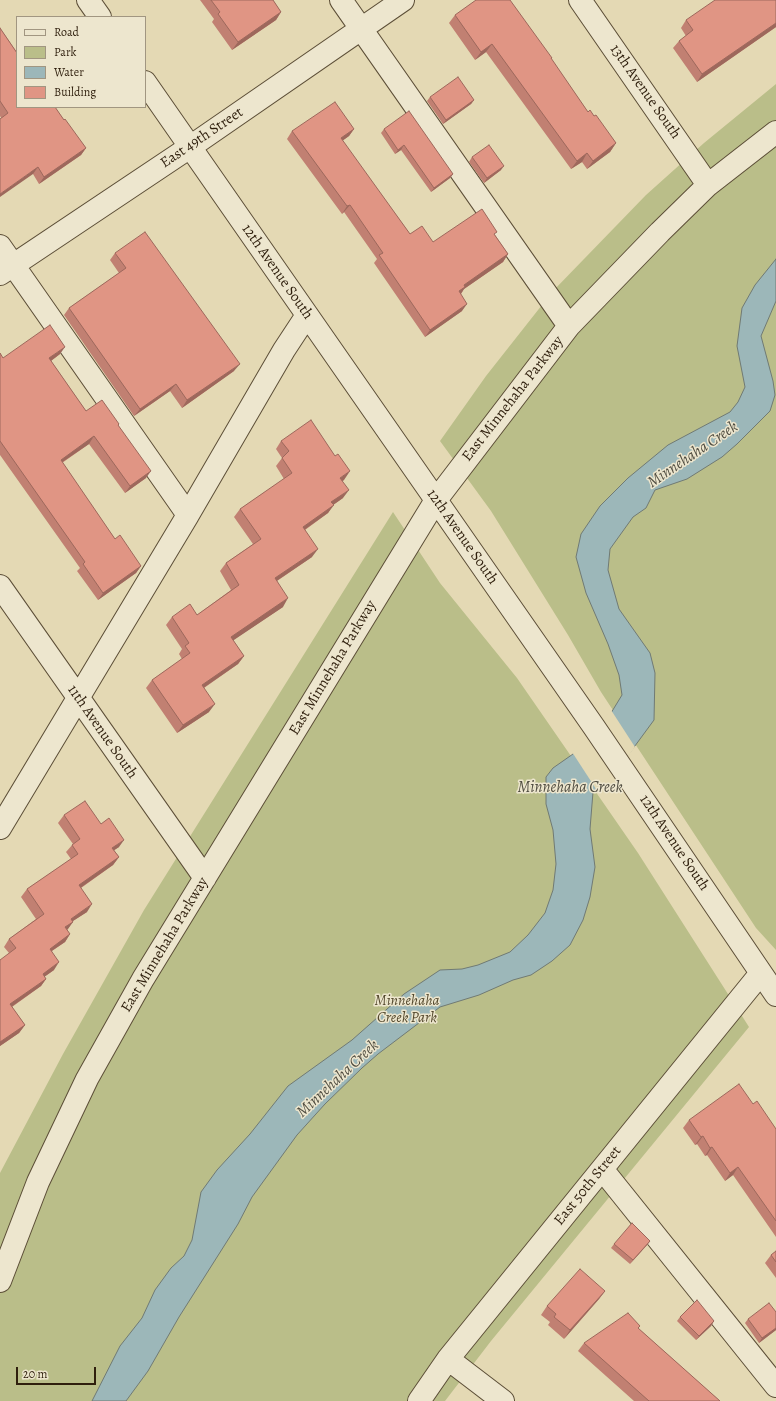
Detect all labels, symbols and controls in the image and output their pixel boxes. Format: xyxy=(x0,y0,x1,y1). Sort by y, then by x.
legend xyxy=(16,16,146,108)
text: Road xyxy=(54,24,79,40)
street label: 13th Avenue South xyxy=(606,41,684,143)
text: Park xyxy=(54,44,77,60)
text: Water xyxy=(54,64,84,80)
text: Building xyxy=(54,84,96,100)
street label: East 49th Street xyxy=(157,104,247,172)
street label: 12th Avenue South xyxy=(238,221,316,323)
street label: East Minnehaha Parkway xyxy=(458,333,568,465)
water label: Minnehaha Creek xyxy=(644,418,742,492)
street label: 12th Avenue South xyxy=(423,486,501,588)
street label: East Minnehaha Parkway xyxy=(286,597,380,739)
street label: 11th Avenue South xyxy=(63,682,141,782)
water label: Minnehaha Creek xyxy=(517,778,623,798)
street label: 12th Avenue South xyxy=(635,792,713,894)
street label: East Minnehaha Parkway xyxy=(118,874,212,1016)
park label: Minnehaha Creek Park xyxy=(375,992,439,1027)
water label: Minnehaha Creek xyxy=(293,1036,383,1122)
street label: East 50th Street xyxy=(551,1143,625,1229)
scale bar xyxy=(18,1359,98,1385)
text: 20 m xyxy=(23,1366,47,1382)

